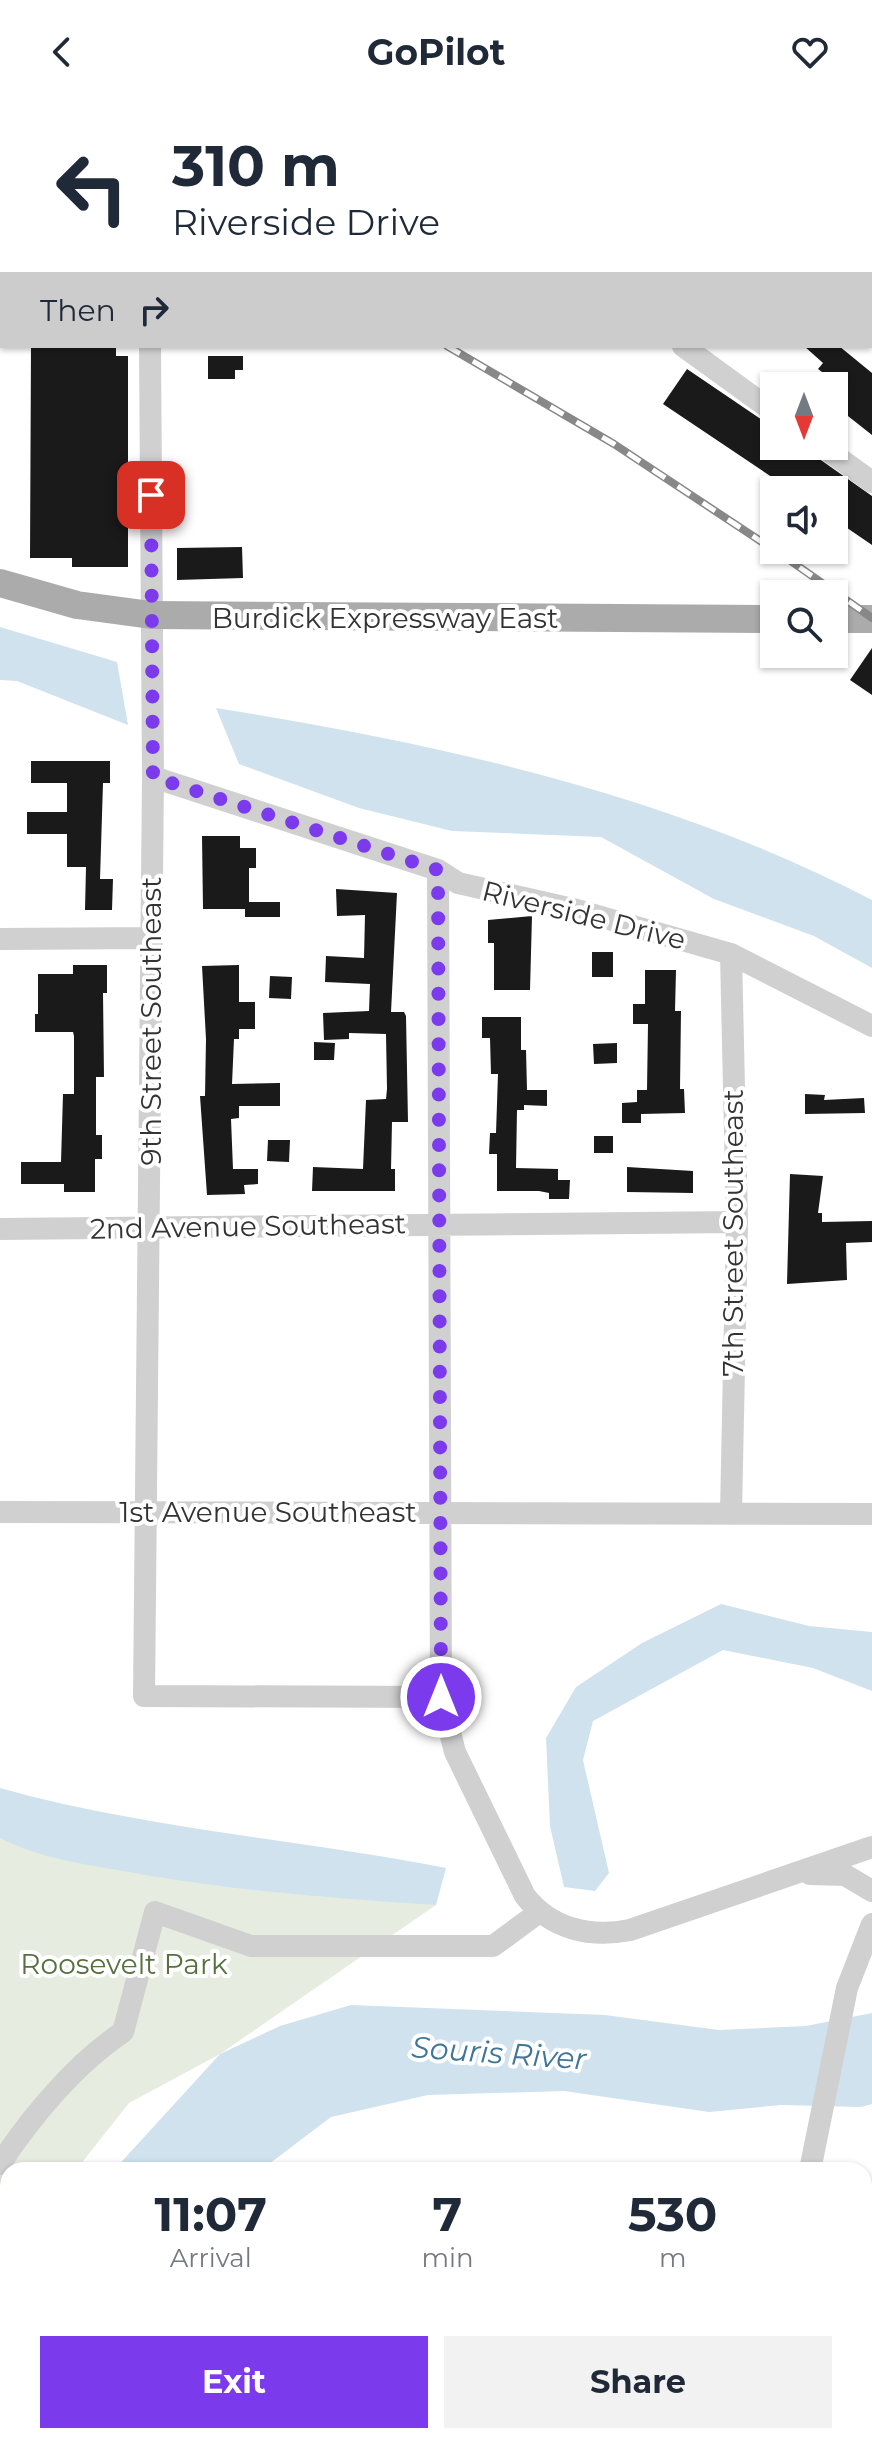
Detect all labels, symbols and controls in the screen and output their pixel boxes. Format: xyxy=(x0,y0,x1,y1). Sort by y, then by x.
icon: back xyxy=(40,30,84,74)
text: GoPilot xyxy=(367,30,505,74)
icon: heart xyxy=(788,30,832,74)
text: 310 m xyxy=(172,132,340,200)
icon: left xyxy=(40,136,144,240)
text: Riverside Drive xyxy=(172,200,440,244)
icon: right xyxy=(132,288,176,332)
text: Then xyxy=(40,292,116,329)
north arrow xyxy=(760,372,848,460)
map controls xyxy=(760,372,848,668)
pin xyxy=(117,461,185,529)
icon: arrive xyxy=(129,473,173,517)
button: sound xyxy=(760,476,848,564)
button: search xyxy=(760,580,848,668)
street label: Burdick Expressway East xyxy=(212,601,558,635)
street label: Riverside Drive xyxy=(479,873,689,957)
street label: 9th Street Southeast xyxy=(134,877,168,1165)
street label: 7th Street Southeast xyxy=(716,1089,750,1377)
street label: 2nd Avenue Southeast xyxy=(90,1206,406,1246)
street label: 1st Avenue Southeast xyxy=(119,1495,417,1529)
position arrow xyxy=(399,1655,483,1739)
park label: Roosevelt Park xyxy=(20,1947,228,1981)
water label: Souris River xyxy=(410,2028,589,2078)
text: 11:07 xyxy=(155,2185,267,2243)
text: 7 xyxy=(433,2185,462,2243)
text: 530 xyxy=(628,2185,717,2243)
text: Arrival xyxy=(170,2242,252,2274)
text: min xyxy=(421,2242,474,2274)
text: m xyxy=(659,2242,687,2274)
button: Exit xyxy=(40,2336,428,2428)
button: Share xyxy=(444,2336,832,2428)

